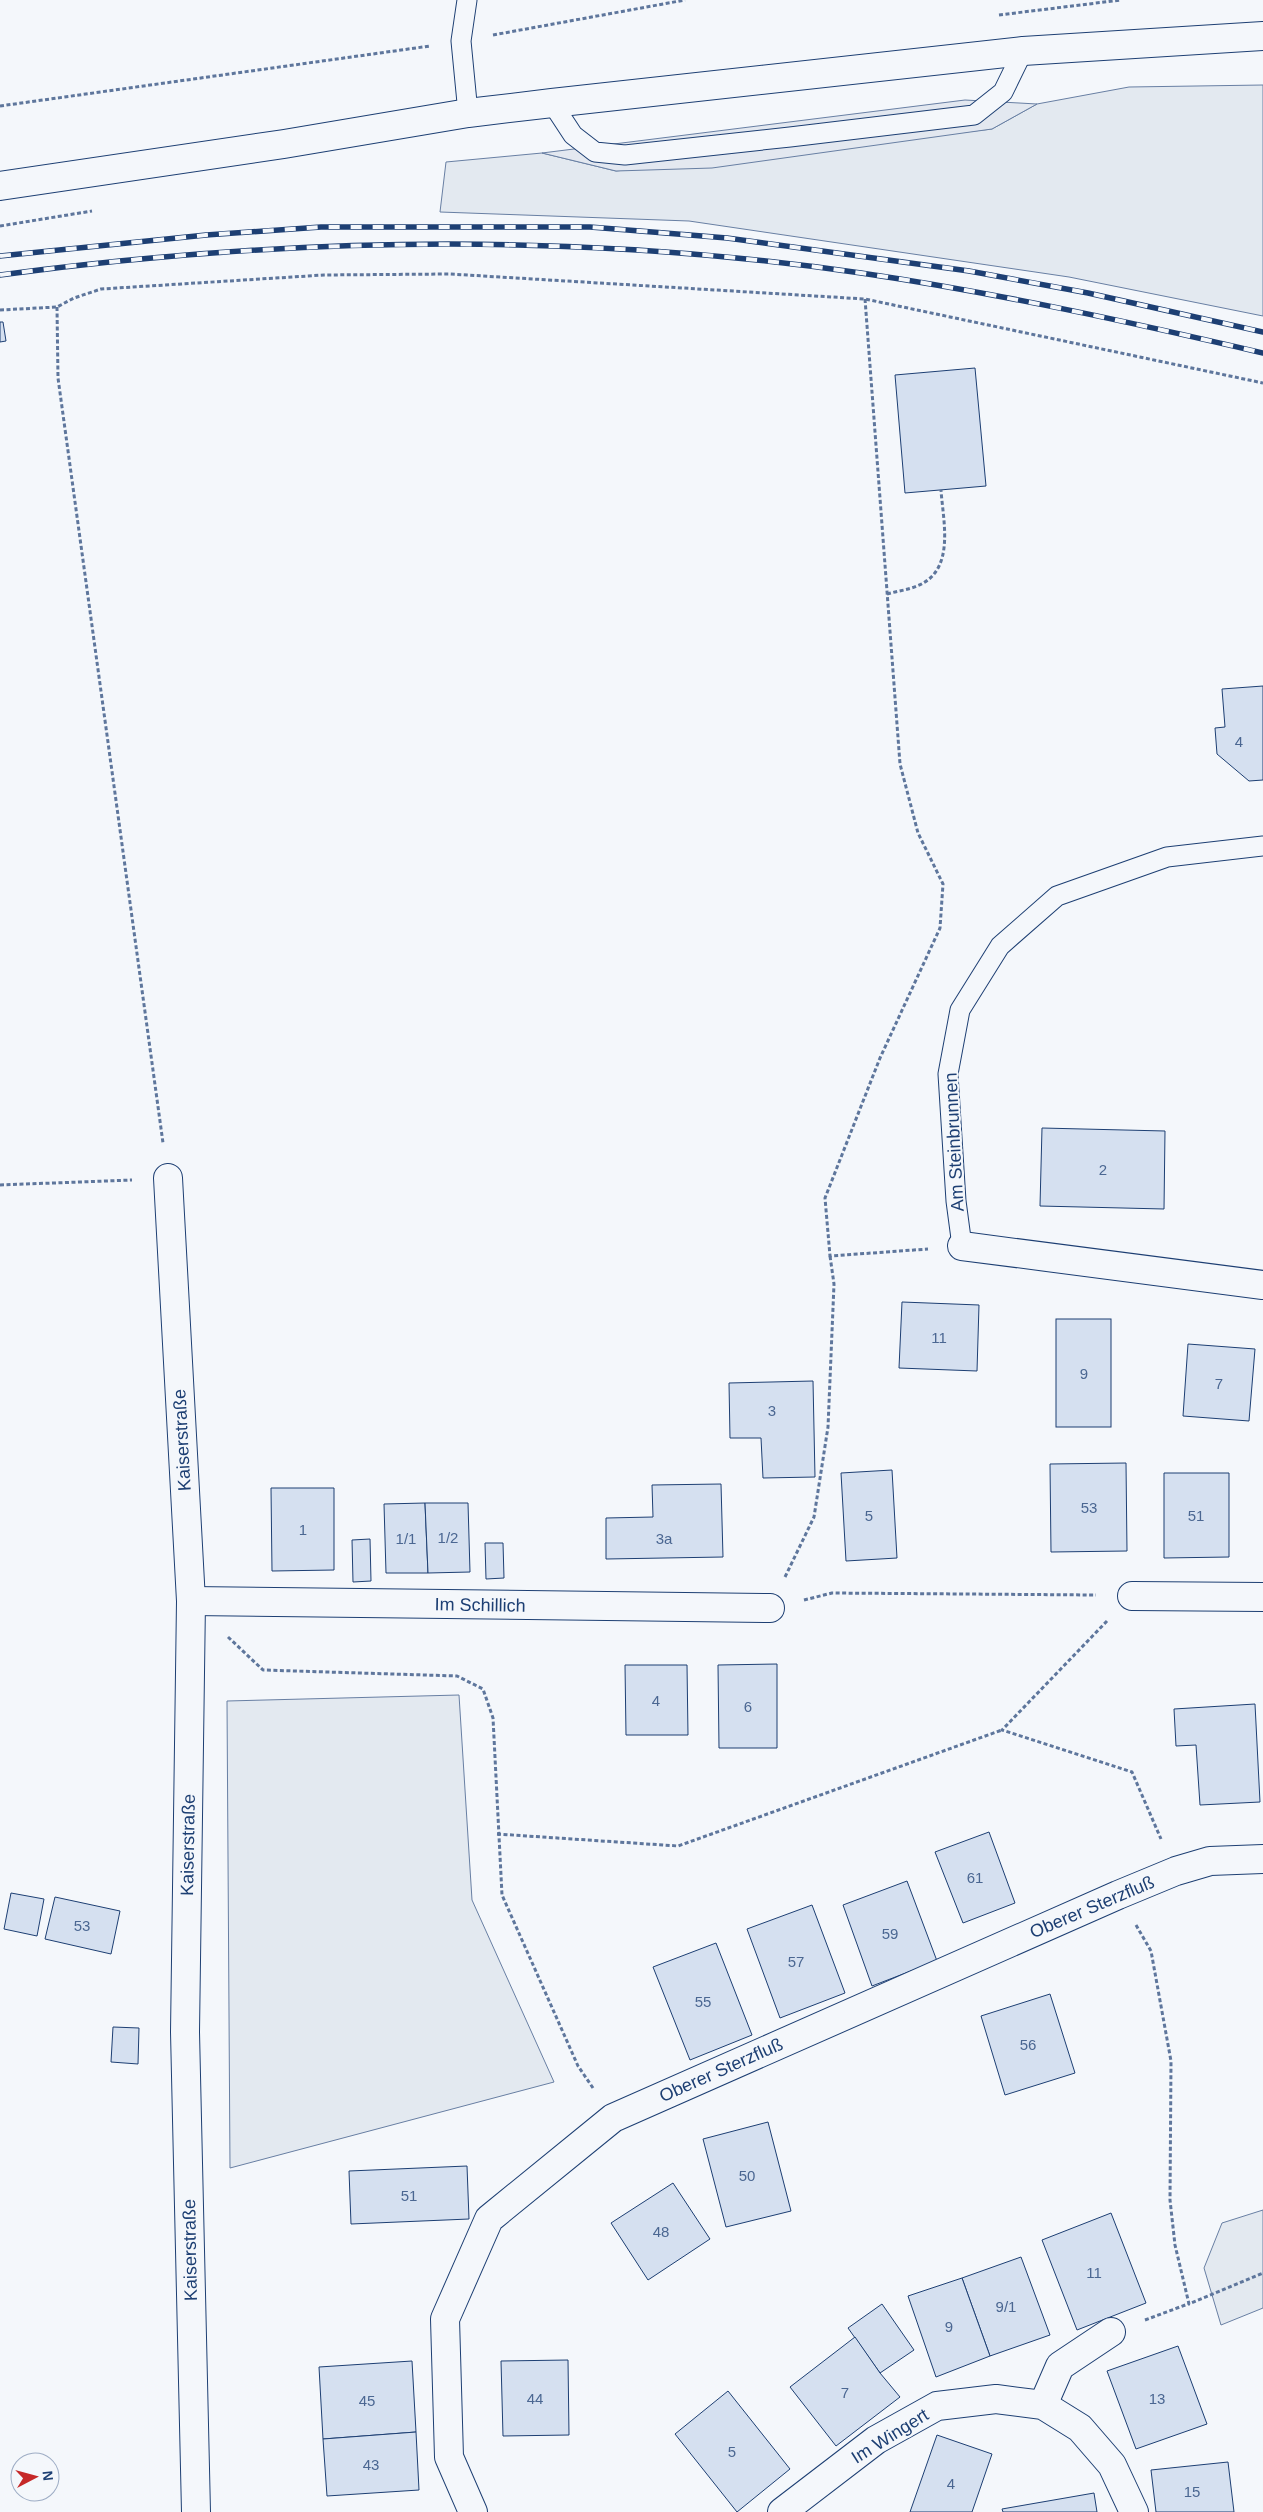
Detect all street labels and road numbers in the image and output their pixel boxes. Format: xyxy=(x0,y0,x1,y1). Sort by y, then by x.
street label: Am Steinbrunnen xyxy=(940,1072,968,1212)
street label: Kaiserstraße xyxy=(169,1389,195,1491)
street label: Im Schillich xyxy=(434,1594,526,1616)
street label: Kaiserstraße xyxy=(177,1794,199,1896)
street label: Oberer Sterzfluß xyxy=(1027,1872,1157,1942)
street label: Oberer Sterzfluß xyxy=(656,2034,786,2106)
street label: Kaiserstraße xyxy=(179,2199,201,2301)
street label: Im Wingert xyxy=(848,2404,932,2468)

